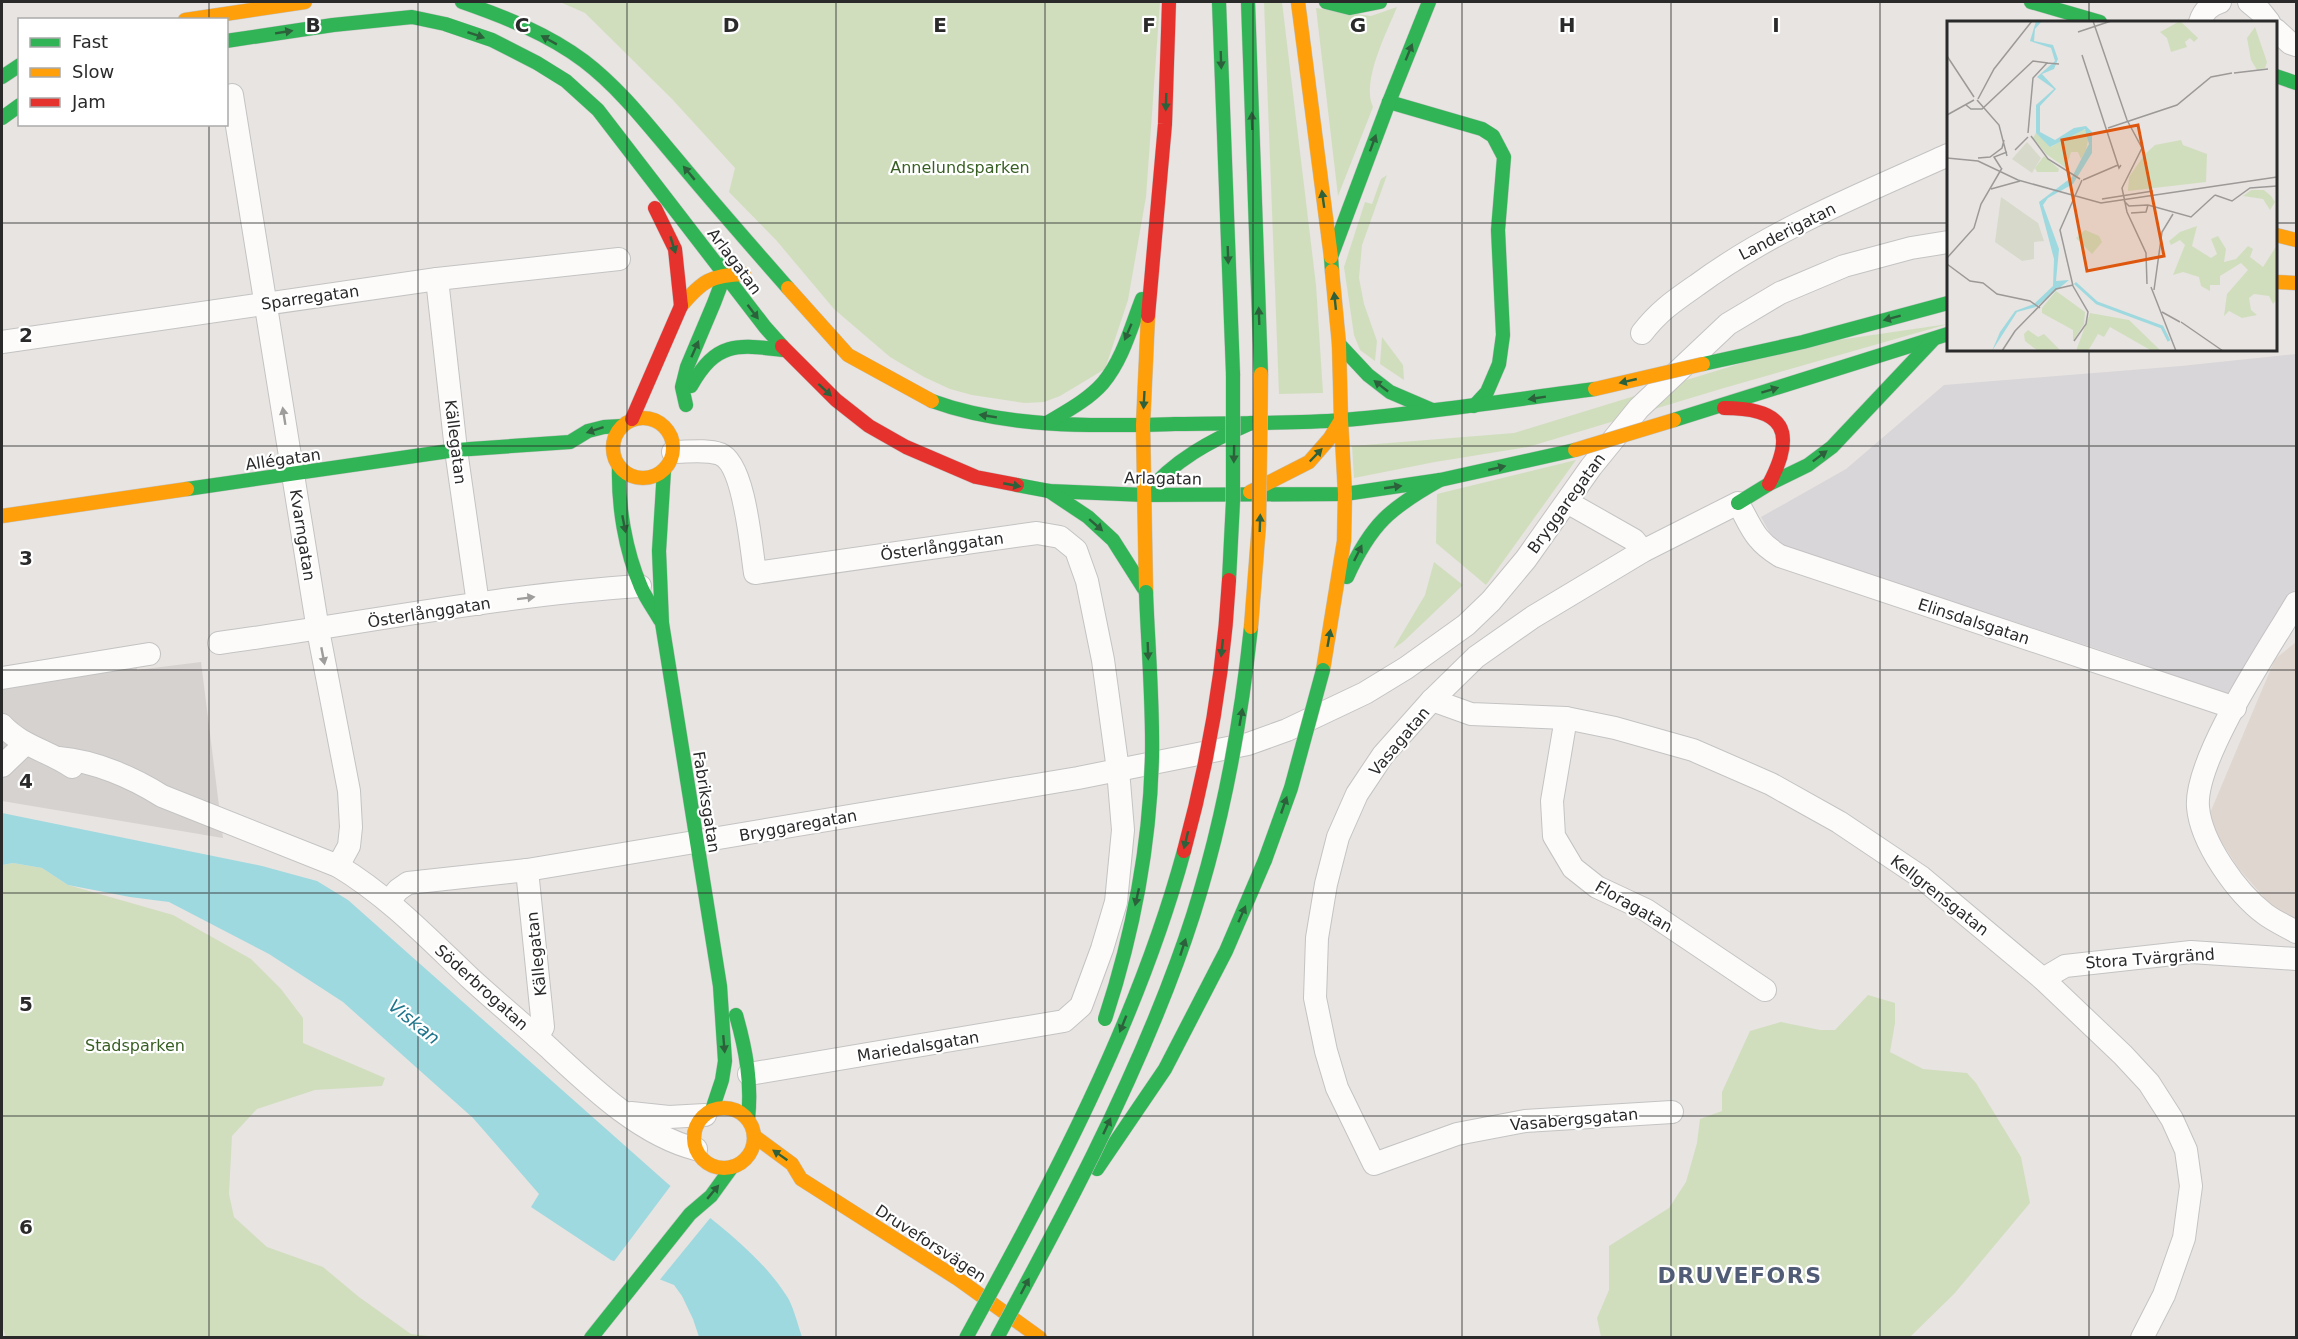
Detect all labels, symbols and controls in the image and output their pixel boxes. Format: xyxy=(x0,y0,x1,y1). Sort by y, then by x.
text: B xyxy=(305,13,321,37)
text: C xyxy=(515,13,529,37)
text: D xyxy=(723,13,739,37)
text: E xyxy=(933,13,947,37)
text: F xyxy=(1142,13,1156,37)
text: G xyxy=(1350,13,1366,37)
text: H xyxy=(1559,13,1575,37)
text: I xyxy=(1772,13,1780,37)
legend xyxy=(18,18,228,126)
inset map xyxy=(1947,21,2277,351)
one-way arrow xyxy=(275,28,294,37)
one-way arrow xyxy=(467,30,485,40)
text: Fast xyxy=(72,31,108,52)
one-way arrow xyxy=(540,35,557,45)
one-way arrow xyxy=(1405,42,1415,60)
one-way arrow xyxy=(1217,50,1226,69)
text: Slow xyxy=(72,61,114,82)
text: Jam xyxy=(71,91,106,112)
one-way arrow xyxy=(1161,92,1171,111)
one-way arrow xyxy=(1248,111,1257,130)
one-way arrow xyxy=(1369,134,1378,152)
park label: Annelundsparken xyxy=(890,158,1030,177)
one-way arrow xyxy=(683,166,696,181)
one-way arrow xyxy=(1318,190,1328,209)
street label: Landerigatan xyxy=(1736,199,1839,264)
street label: Arlagatan xyxy=(704,224,766,298)
one-way arrow xyxy=(669,236,678,254)
one-way arrow xyxy=(1224,245,1233,264)
street label: Sparregatan xyxy=(260,281,360,314)
one-way arrow xyxy=(1330,291,1340,310)
one-way arrow xyxy=(747,305,759,320)
one-way arrow xyxy=(1254,306,1263,325)
one-way arrow xyxy=(1883,314,1901,323)
text: 2 xyxy=(19,323,33,347)
one-way arrow xyxy=(1123,324,1133,342)
one-way arrow xyxy=(690,341,699,358)
one-way arrow xyxy=(1619,377,1638,386)
one-way arrow xyxy=(1373,379,1389,392)
one-way arrow xyxy=(818,383,832,397)
one-way arrow xyxy=(1761,385,1779,394)
one-way arrow xyxy=(1140,390,1149,409)
one-way arrow xyxy=(1527,393,1546,402)
street label: Källegatan xyxy=(441,399,470,485)
one-way arrow xyxy=(279,407,288,426)
one-way arrow xyxy=(979,412,998,421)
one-way arrow xyxy=(586,426,604,435)
one-way arrow xyxy=(1229,444,1239,463)
street label: Allégatan xyxy=(244,445,322,474)
one-way arrow xyxy=(1308,448,1322,462)
street label: Bryggaregatan xyxy=(1524,449,1609,557)
one-way arrow xyxy=(1813,450,1828,462)
one-way arrow xyxy=(1488,462,1506,472)
street label: Arlagatan xyxy=(1124,468,1202,489)
one-way arrow xyxy=(1003,481,1022,490)
one-way arrow xyxy=(1383,482,1402,492)
street label: Kvarngatan xyxy=(286,488,319,582)
one-way arrow xyxy=(1255,514,1265,533)
one-way arrow xyxy=(620,515,630,534)
one-way arrow xyxy=(1089,518,1104,531)
street label: Österlånggatan xyxy=(879,528,1005,565)
one-way arrow xyxy=(1354,544,1363,561)
text: 3 xyxy=(19,546,33,570)
street label: Österlånggatan xyxy=(366,593,492,632)
one-way arrow xyxy=(517,593,536,602)
street label: Elinsdalsgatan xyxy=(1916,594,2032,648)
one-way arrow xyxy=(1325,628,1334,647)
one-way arrow xyxy=(1217,639,1227,658)
one-way arrow xyxy=(1144,641,1153,660)
one-way arrow xyxy=(319,647,328,666)
street label: Vasagatan xyxy=(1365,703,1434,780)
one-way arrow xyxy=(1237,707,1246,726)
street label: Fabriksgatan xyxy=(689,750,724,854)
text: 4 xyxy=(19,769,33,793)
one-way arrow xyxy=(1280,796,1290,814)
street label: Bryggaregatan xyxy=(738,806,859,845)
one-way arrow xyxy=(1181,831,1190,849)
street label: Kellgrensgatan xyxy=(1887,851,1993,940)
street label: Floragatan xyxy=(1592,877,1676,936)
one-way arrow xyxy=(1131,888,1141,906)
one-way arrow xyxy=(1237,904,1247,922)
street label: Källegatan xyxy=(523,911,550,997)
one-way arrow xyxy=(1179,938,1188,956)
street label: Söderbrogatan xyxy=(431,941,532,1034)
street label: Stora Tvärgränd xyxy=(2085,944,2215,973)
text: 5 xyxy=(19,992,33,1016)
water label: Viskan xyxy=(385,995,444,1049)
one-way arrow xyxy=(1118,1015,1127,1033)
street label: Mariedalsgatan xyxy=(856,1027,981,1066)
one-way arrow xyxy=(719,1035,729,1054)
park label: Stadsparken xyxy=(85,1036,185,1055)
street label: Vasabergsgatan xyxy=(1509,1104,1639,1135)
one-way arrow xyxy=(1102,1117,1111,1134)
one-way arrow xyxy=(772,1149,788,1161)
one-way arrow xyxy=(707,1184,720,1200)
street label: Druveforsvägen xyxy=(872,1201,990,1286)
text: 6 xyxy=(19,1215,33,1239)
district label: DRUVEFORS xyxy=(1657,1263,1823,1288)
one-way arrow xyxy=(1020,1277,1030,1294)

